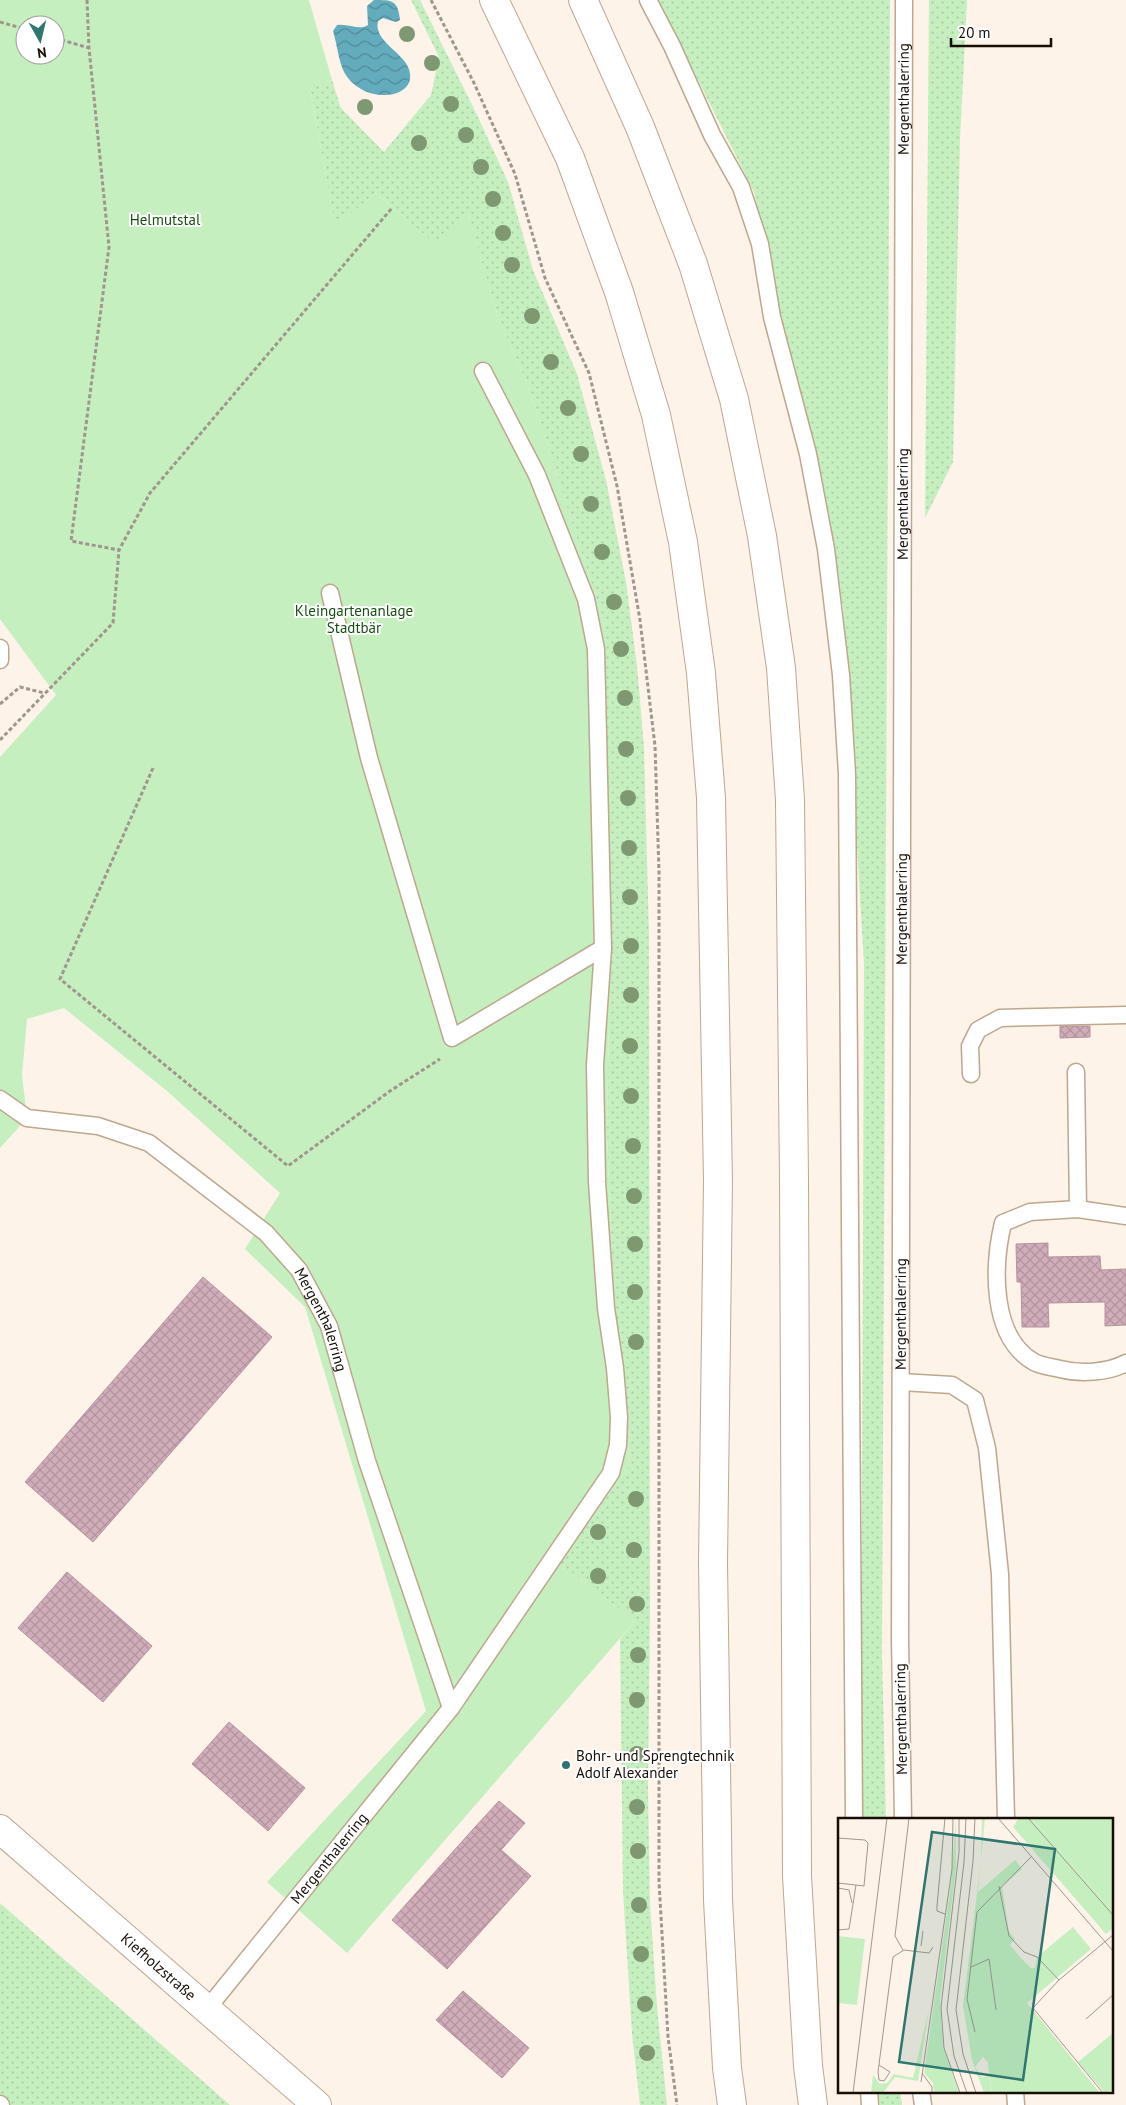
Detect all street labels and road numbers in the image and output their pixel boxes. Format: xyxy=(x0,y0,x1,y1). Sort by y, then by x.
street label: Mergenthalerring xyxy=(894,43,913,155)
street label: Mergenthalerring xyxy=(893,448,912,560)
street label: Mergenthalerring xyxy=(892,853,911,965)
street label: Mergenthalerring xyxy=(891,1258,910,1370)
street label: Mergenthalerring xyxy=(290,1264,351,1374)
street label: Mergenthalerring xyxy=(890,1663,911,1775)
street label: Mergenthalerring xyxy=(286,1809,371,1907)
street label: Kiefholzstraße xyxy=(117,1929,200,2004)

